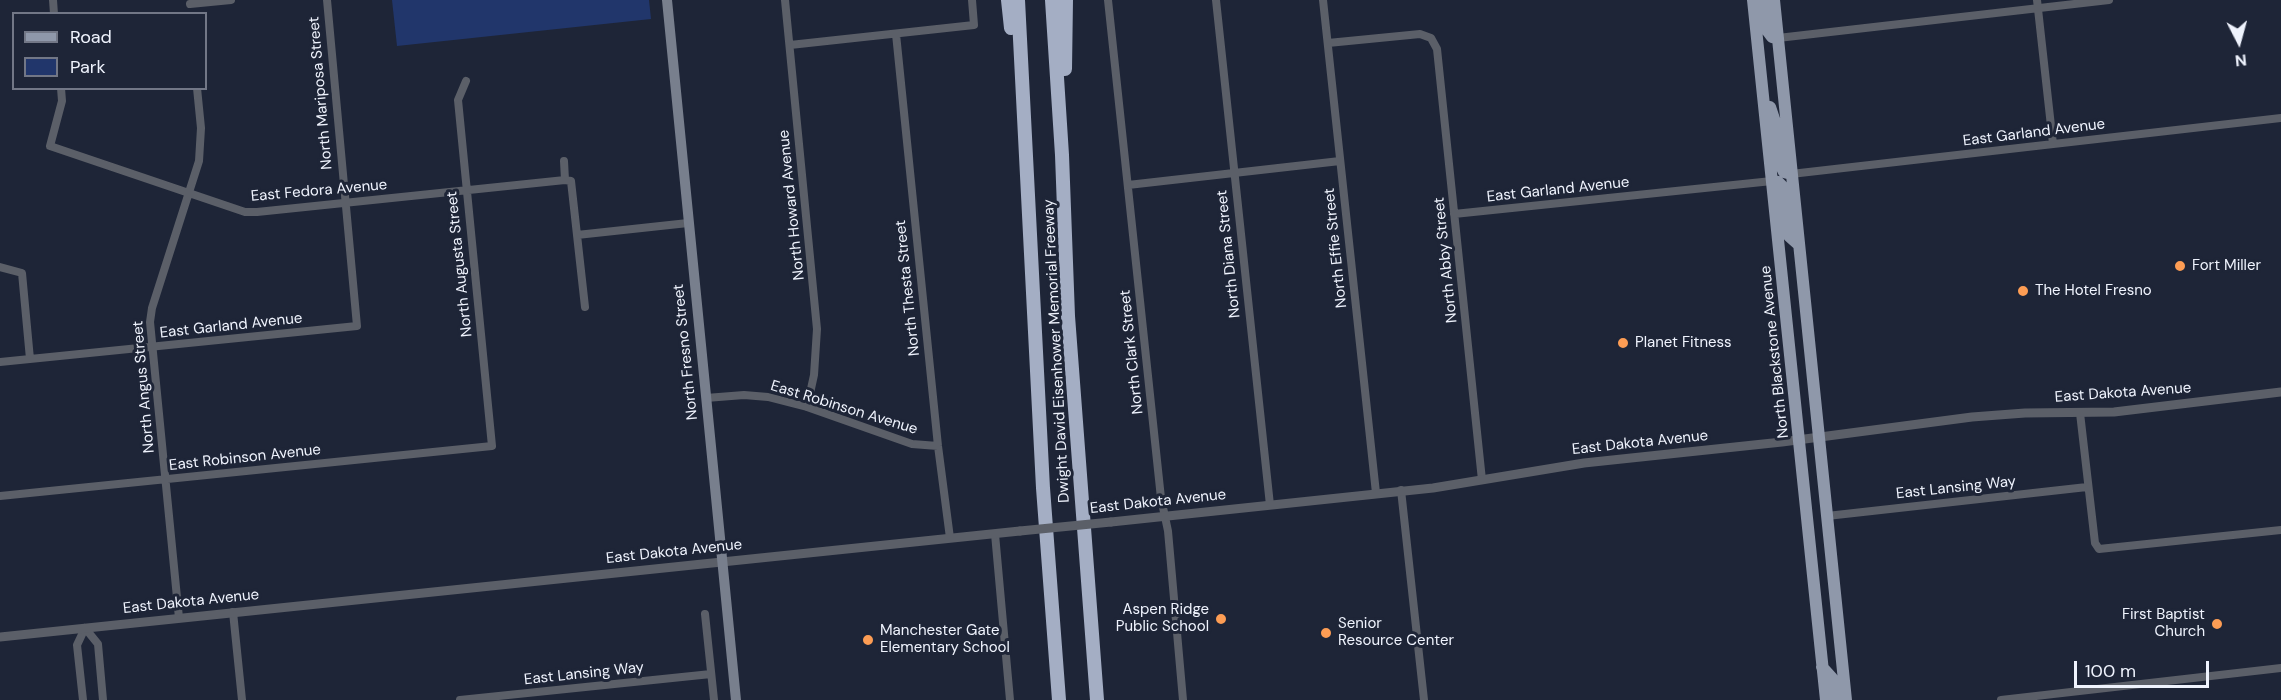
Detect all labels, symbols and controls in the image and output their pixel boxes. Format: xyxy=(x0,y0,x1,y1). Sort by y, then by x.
legend xyxy=(12,12,207,90)
north arrow xyxy=(2209,12,2269,72)
street label: North Mariposa Street xyxy=(305,16,337,170)
text: Road xyxy=(70,25,112,49)
text: N xyxy=(2234,49,2248,71)
text: Park xyxy=(70,55,106,79)
street label: East Garland Avenue xyxy=(1962,115,2106,151)
street label: North Howard Avenue xyxy=(775,129,809,281)
street label: East Garland Avenue xyxy=(1486,174,1630,206)
street label: East Fedora Avenue xyxy=(250,176,388,206)
street label: North Effie Street xyxy=(1321,187,1351,309)
street label: North Diana Street xyxy=(1213,189,1245,319)
street label: North Augusta Street xyxy=(443,190,477,338)
street label: North Abby Street xyxy=(1430,196,1462,324)
street label: Dwight David Eisenhower Memorial Freeway xyxy=(1040,199,1074,503)
street label: North Thesta Street xyxy=(892,219,924,357)
place label: Fort Miller xyxy=(2192,257,2261,275)
marker: Fort Miller xyxy=(2173,259,2187,273)
street label: North Blackstone Avenue xyxy=(1757,265,1793,439)
place label: The Hotel Fresno xyxy=(2035,282,2152,300)
street label: North Fresno Street xyxy=(670,283,702,421)
marker: The Hotel Fresno xyxy=(2016,284,2030,298)
street label: North Clark Street xyxy=(1117,289,1147,415)
street label: East Garland Avenue xyxy=(159,310,303,342)
street label: North Angus Street xyxy=(129,320,159,454)
place label: Planet Fitness xyxy=(1635,334,1732,352)
marker: Planet Fitness xyxy=(1616,336,1630,350)
street label: East Robinson Avenue xyxy=(768,377,920,439)
street label: East Dakota Avenue xyxy=(2054,379,2192,407)
street label: East Dakota Avenue xyxy=(1571,427,1709,459)
street label: East Robinson Avenue xyxy=(168,441,322,475)
street label: East Lansing Way xyxy=(1895,473,2017,503)
street label: East Dakota Avenue xyxy=(1089,486,1227,518)
street label: East Dakota Avenue xyxy=(605,536,743,568)
street label: East Dakota Avenue xyxy=(122,586,260,618)
place label: Aspen Ridge Public School xyxy=(1116,601,1209,636)
place label: First Baptist Church xyxy=(2122,606,2205,641)
marker: Aspen Ridge Public School xyxy=(1214,612,1228,626)
place label: Senior Resource Center xyxy=(1338,615,1454,650)
marker: First Baptist Church xyxy=(2210,617,2224,631)
place label: Manchester Gate Elementary School xyxy=(880,622,1010,657)
marker: Senior Resource Center xyxy=(1319,626,1333,640)
marker: Manchester Gate Elementary School xyxy=(861,633,875,647)
scale bar xyxy=(2077,649,2212,687)
street label: East Lansing Way xyxy=(523,659,645,689)
text: 100 m xyxy=(2085,659,2136,683)

